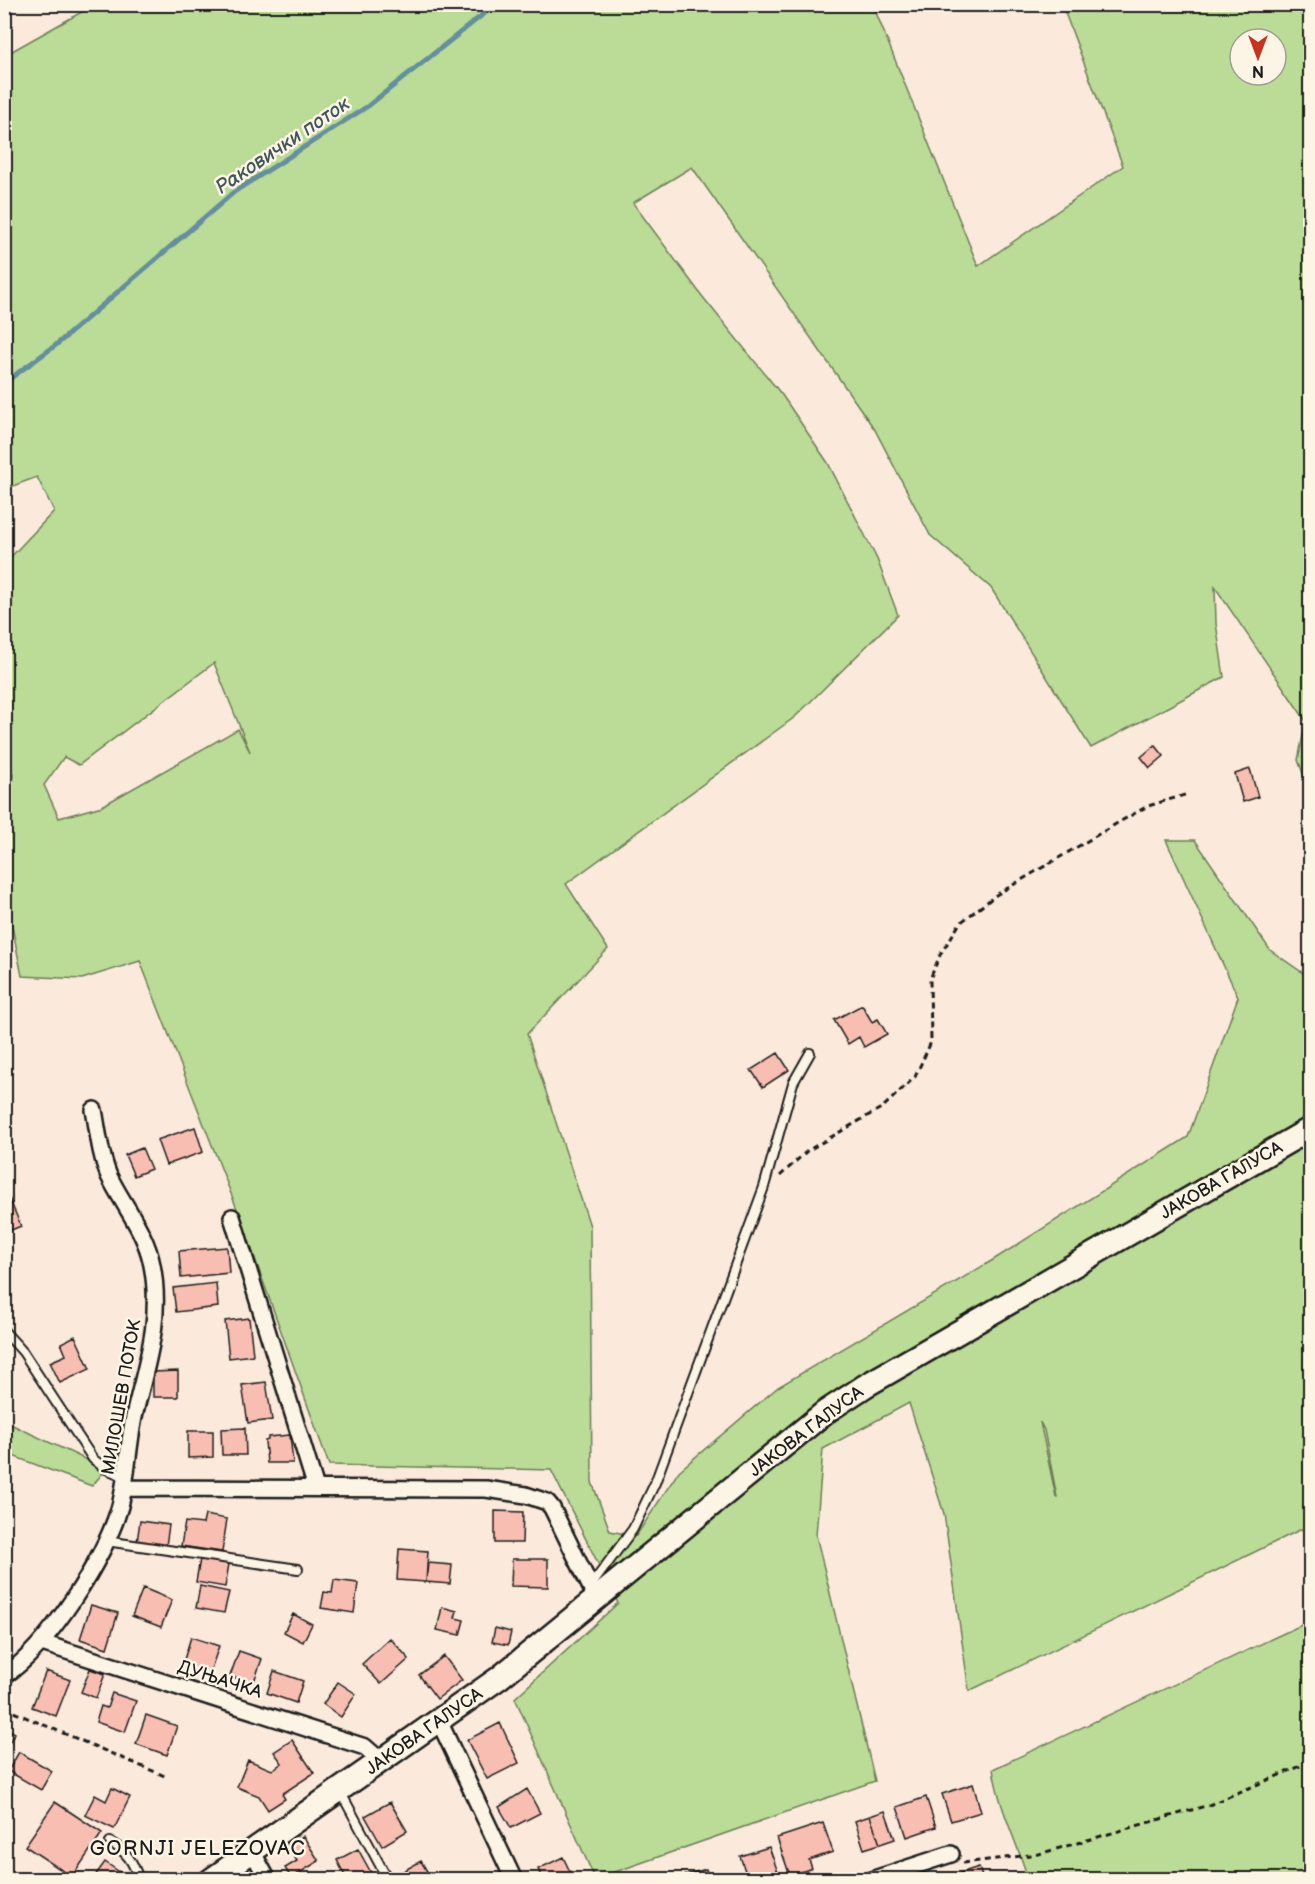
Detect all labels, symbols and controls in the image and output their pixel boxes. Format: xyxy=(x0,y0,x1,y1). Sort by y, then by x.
north arrow xyxy=(1228,27,1288,87)
text: N xyxy=(1252,61,1264,80)
water label: Раковички поток xyxy=(211,92,355,200)
street label: ЈАКОВА ГАЛУСА xyxy=(1156,1137,1286,1224)
street label: МИЛОШЕВ ПОТОК xyxy=(97,1317,146,1476)
street label: ЈАКОВА ГАЛУСА xyxy=(745,1382,868,1481)
street label: ДУЊАЧКА xyxy=(175,1656,265,1703)
street label: ЈАКОВА ГАЛУСА xyxy=(362,1683,487,1779)
district label: GORNJI JELEZOVAC xyxy=(90,1837,306,1861)

